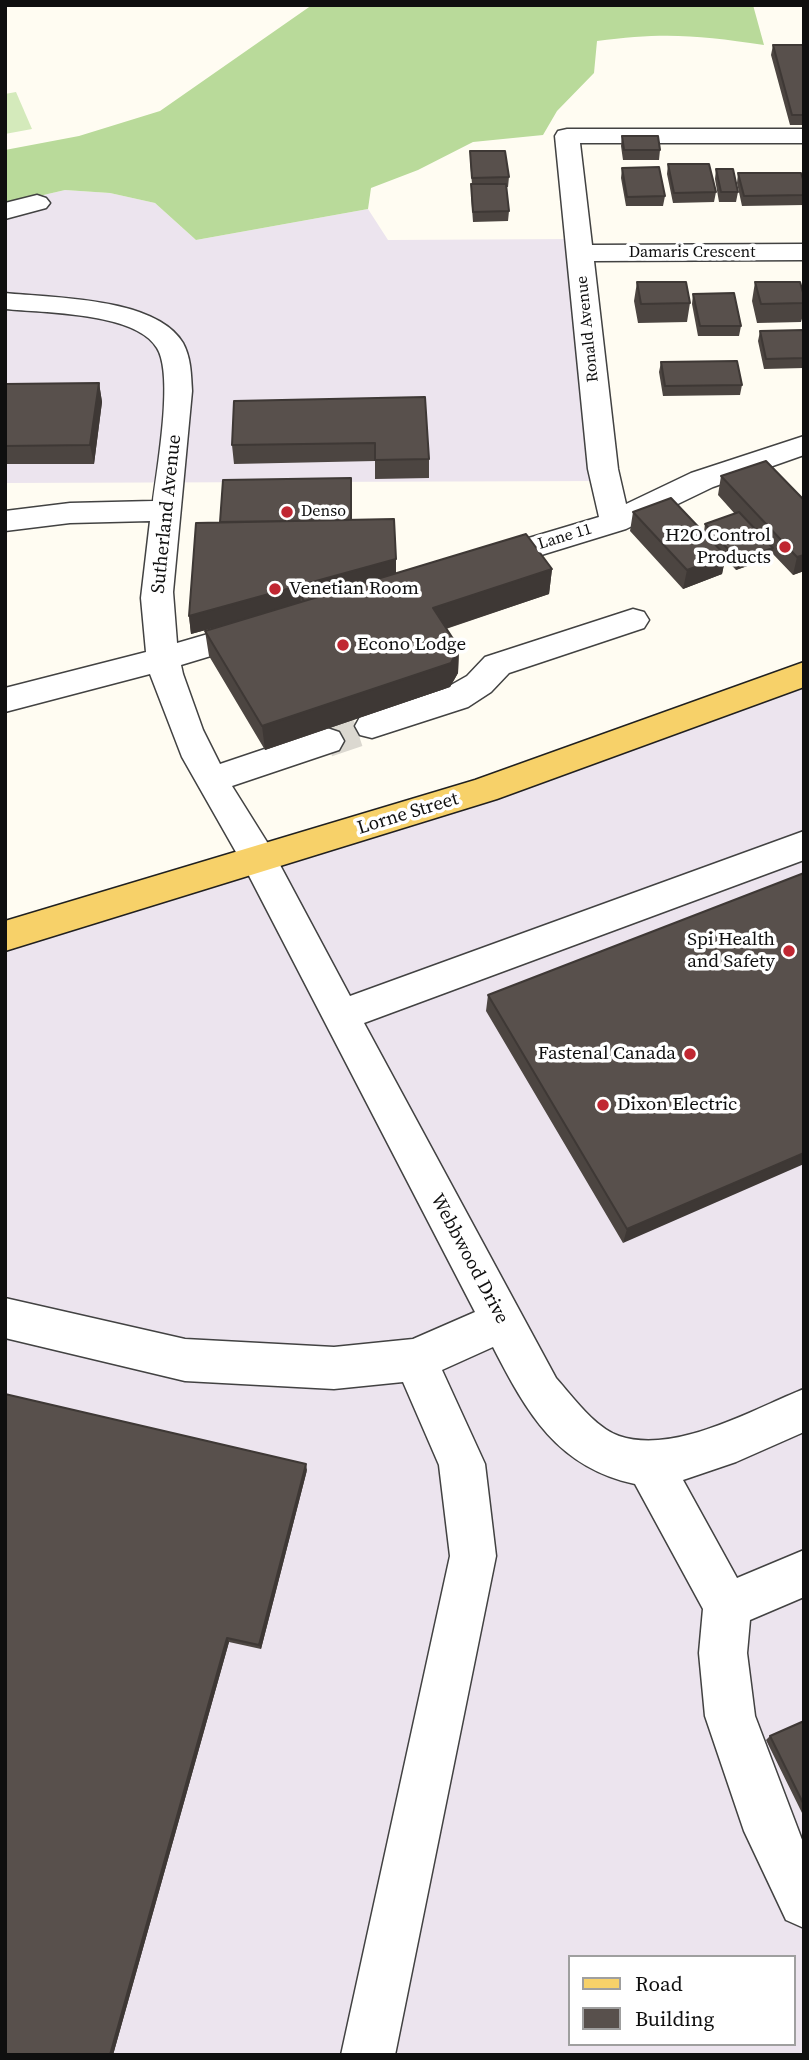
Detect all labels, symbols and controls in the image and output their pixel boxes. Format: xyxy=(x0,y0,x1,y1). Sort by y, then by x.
street label: Damaris Crescent xyxy=(629,243,755,263)
street label: Ronald Avenue xyxy=(573,275,603,383)
street label: Sutherland Avenue xyxy=(147,433,187,595)
place label: Denso xyxy=(301,502,346,522)
marker: Denso xyxy=(279,504,295,520)
street label: Lane 11 xyxy=(536,520,594,554)
place label: H2O Control Products xyxy=(665,525,771,569)
marker: H2O Control Products xyxy=(777,539,793,555)
place label: Venetian Room xyxy=(289,578,419,600)
marker: Venetian Room xyxy=(267,581,283,597)
place label: Econo Lodge xyxy=(357,634,466,656)
marker: Econo Lodge xyxy=(335,637,351,653)
street label: Lorne Street xyxy=(355,788,461,840)
place label: Spi Health and Safety xyxy=(687,929,775,973)
marker: Spi Health and Safety xyxy=(781,943,797,959)
place label: Fastenal Canada xyxy=(538,1043,676,1065)
marker: Fastenal Canada xyxy=(682,1046,698,1062)
place label: Dixon Electric xyxy=(617,1094,737,1116)
marker: Dixon Electric xyxy=(595,1097,611,1113)
street label: Webbwood Drive xyxy=(425,1190,513,1328)
legend xyxy=(568,1955,795,2046)
text: Road xyxy=(635,1969,683,1998)
text: Building xyxy=(635,2004,714,2033)

